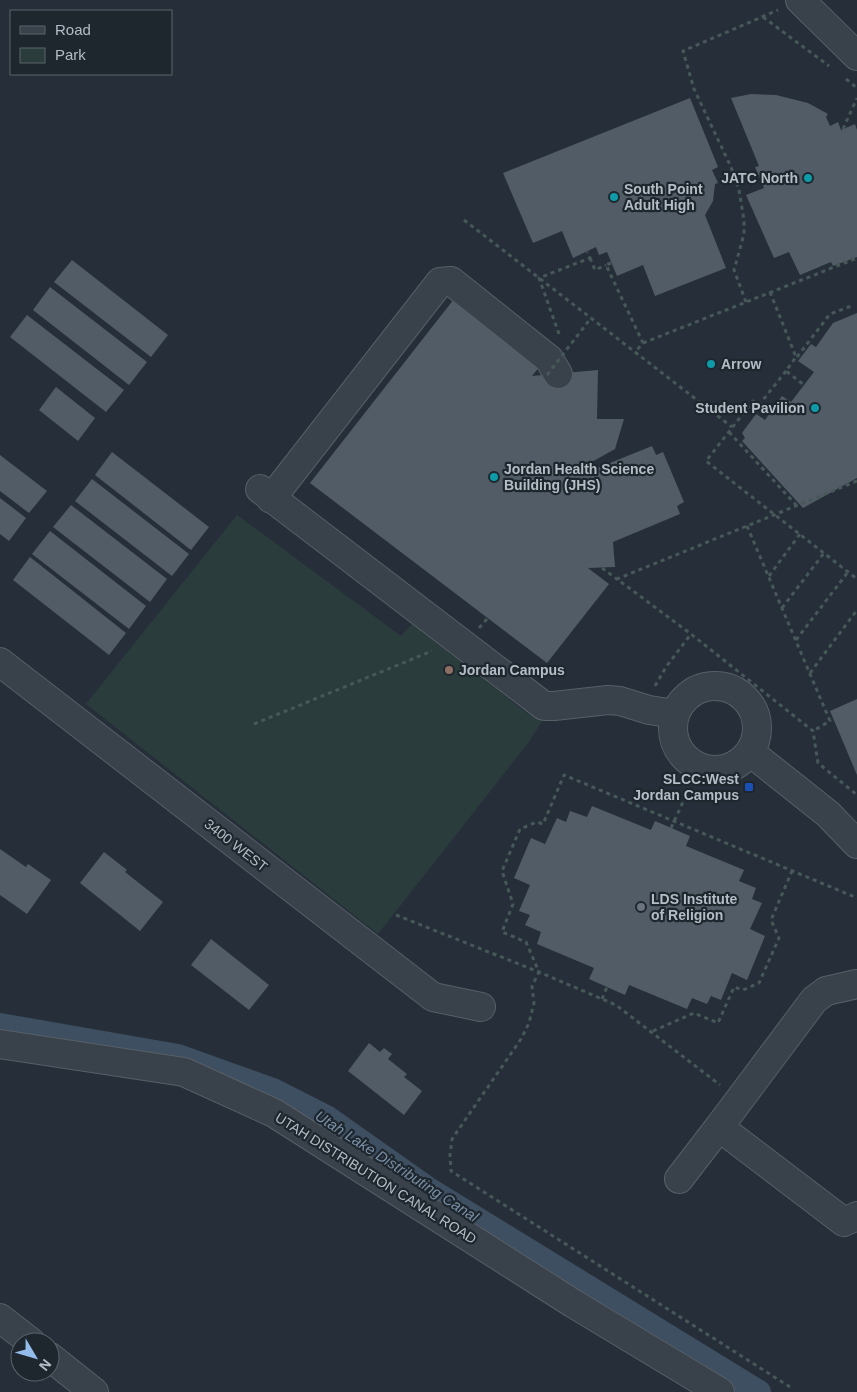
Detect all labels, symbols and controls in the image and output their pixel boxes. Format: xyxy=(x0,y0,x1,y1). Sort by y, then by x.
legend xyxy=(10,10,172,75)
text: Road xyxy=(55,21,91,38)
text: Park xyxy=(55,46,86,63)
place label: JATC North xyxy=(721,170,798,186)
marker: JATC North xyxy=(802,172,814,184)
place label: South Point Adult High xyxy=(624,181,703,213)
marker: South Point Adult High xyxy=(608,191,620,203)
place label: Arrow xyxy=(721,356,762,372)
marker: Arrow xyxy=(705,358,717,370)
place label: Student Pavilion xyxy=(695,400,805,416)
marker: Student Pavilion xyxy=(809,402,821,414)
place label: Jordan Health Science Building (JHS) xyxy=(504,461,654,493)
marker: Jordan Health Science Building (JHS) xyxy=(488,471,500,483)
place label: Jordan Campus xyxy=(459,662,565,678)
marker: Jordan Campus xyxy=(443,664,455,676)
place label: SLCC:West Jordan Campus xyxy=(633,771,739,803)
marker: SLCC:West Jordan Campus xyxy=(743,781,755,793)
street label: 3400 WEST xyxy=(201,815,271,875)
place label: LDS Institute of Religion xyxy=(651,891,738,923)
marker: LDS Institute of Religion xyxy=(635,901,647,913)
water label: Utah Lake Distributing Canal xyxy=(312,1107,482,1225)
street label: UTAH DISTRIBUTION CANAL ROAD xyxy=(272,1109,480,1247)
north arrow xyxy=(10,1332,60,1382)
text: N xyxy=(36,1356,55,1374)

